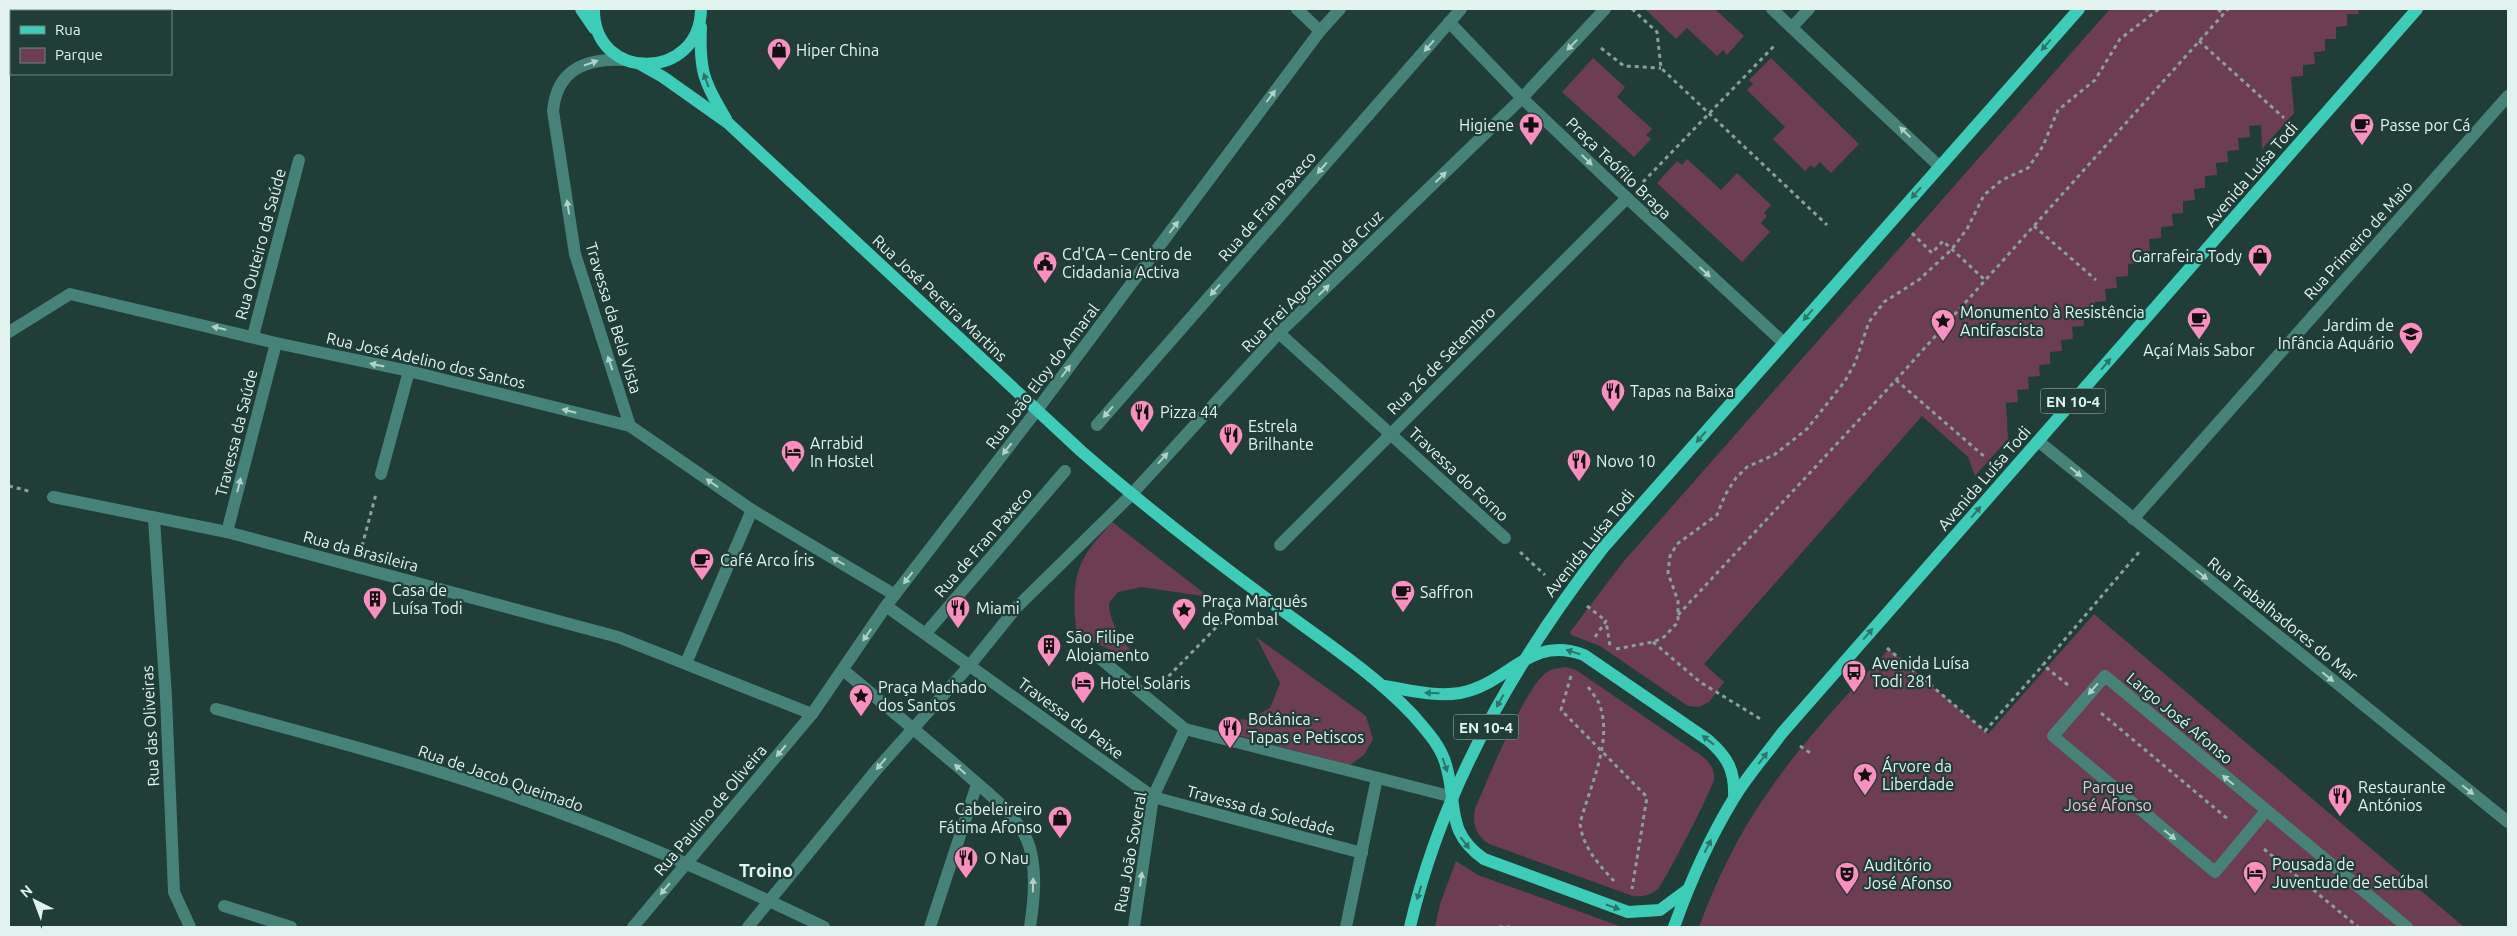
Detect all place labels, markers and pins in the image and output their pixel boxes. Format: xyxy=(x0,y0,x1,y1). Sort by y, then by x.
shop icon: Hiper China xyxy=(766,37,792,71)
place label: Hiper China xyxy=(796,41,879,59)
pharmacy icon: Higiene xyxy=(1518,112,1544,146)
cafe icon: Passe por Cá xyxy=(2349,112,2375,146)
place label: Higiene xyxy=(1459,116,1514,134)
place label: Passe por Cá xyxy=(2380,116,2471,134)
shop icon: Garrafeira Tody xyxy=(2247,243,2273,277)
place label: Cd'CA – Centro de Cidadania Activa xyxy=(1062,245,1192,281)
place label: Garrafeira Tody xyxy=(2132,247,2242,265)
public building icon: Cd'CA – Centro de Cidadania Activa xyxy=(1032,250,1058,284)
place label: Monumento à Resistência Antifascista xyxy=(1960,303,2145,339)
cafe icon: Açaí Mais Sabor xyxy=(2186,306,2212,340)
place icon: Monumento à Resistência Antifascista xyxy=(1930,308,1956,342)
place label: Jardim de Infância Aquário xyxy=(2278,316,2394,352)
school or university icon: Jardim de Infância Aquário xyxy=(2398,321,2424,355)
place label: Açaí Mais Sabor xyxy=(2143,341,2255,359)
restaurant icon: Tapas na Baixa xyxy=(1600,378,1626,412)
place label: Tapas na Baixa xyxy=(1630,382,1734,400)
restaurant icon: Pizza 44 xyxy=(1129,399,1155,433)
place label: Pizza 44 xyxy=(1160,403,1218,421)
place label: Estrela Brilhante xyxy=(1248,417,1314,453)
restaurant icon: Estrela Brilhante xyxy=(1218,422,1244,456)
place label: Arrabid In Hostel xyxy=(810,434,874,470)
hotel icon: Arrabid In Hostel xyxy=(780,439,806,473)
restaurant icon: Novo 10 xyxy=(1566,448,1592,482)
place label: Novo 10 xyxy=(1596,452,1656,470)
cafe icon: Café Arco Íris xyxy=(689,547,715,581)
place label: Café Arco Íris xyxy=(720,549,815,569)
cafe icon: Saffron xyxy=(1390,579,1416,613)
place label: Casa de Luísa Todi xyxy=(392,581,463,617)
place label: Saffron xyxy=(1420,583,1473,601)
building icon: Casa de Luísa Todi xyxy=(362,586,388,620)
place label: Praça Marquês de Pombal xyxy=(1202,592,1308,628)
restaurant icon: Miami xyxy=(945,595,971,629)
place icon: Praça Marquês de Pombal xyxy=(1171,597,1197,631)
place label: Miami xyxy=(976,599,1020,617)
place label: São Filipe Alojamento xyxy=(1066,628,1149,664)
building icon: São Filipe Alojamento xyxy=(1036,633,1062,667)
place label: Avenida Luísa Todi 281 xyxy=(1872,654,1969,690)
bus stop icon: Avenida Luísa Todi 281 xyxy=(1841,659,1867,693)
hotel icon: Hotel Solaris xyxy=(1070,670,1096,704)
place label: Hotel Solaris xyxy=(1100,674,1191,692)
place label: Praça Machado dos Santos xyxy=(878,678,987,714)
place icon: Praça Machado dos Santos xyxy=(848,683,874,717)
place label: Botânica - Tapas e Petiscos xyxy=(1248,710,1364,746)
restaurant icon: Botânica - Tapas e Petiscos xyxy=(1217,715,1243,749)
place label: Árvore da Liberdade xyxy=(1882,755,1954,793)
place icon: Árvore da Liberdade xyxy=(1852,762,1878,796)
place label: Restaurante Antónios xyxy=(2358,778,2446,814)
restaurant icon: Restaurante Antónios xyxy=(2327,783,2353,817)
place label: Cabeleireiro Fátima Afonso xyxy=(939,800,1042,836)
shop icon: Cabeleireiro Fátima Afonso xyxy=(1047,805,1073,839)
restaurant icon: O Nau xyxy=(953,845,979,879)
place label: O Nau xyxy=(984,849,1029,867)
place label: Pousada de Juventude de Setúbal xyxy=(2272,855,2428,891)
place label: Auditório José Afonso xyxy=(1864,856,1952,892)
hotel icon: Pousada de Juventude de Setúbal xyxy=(2242,860,2268,894)
theatre icon: Auditório José Afonso xyxy=(1834,861,1860,895)

